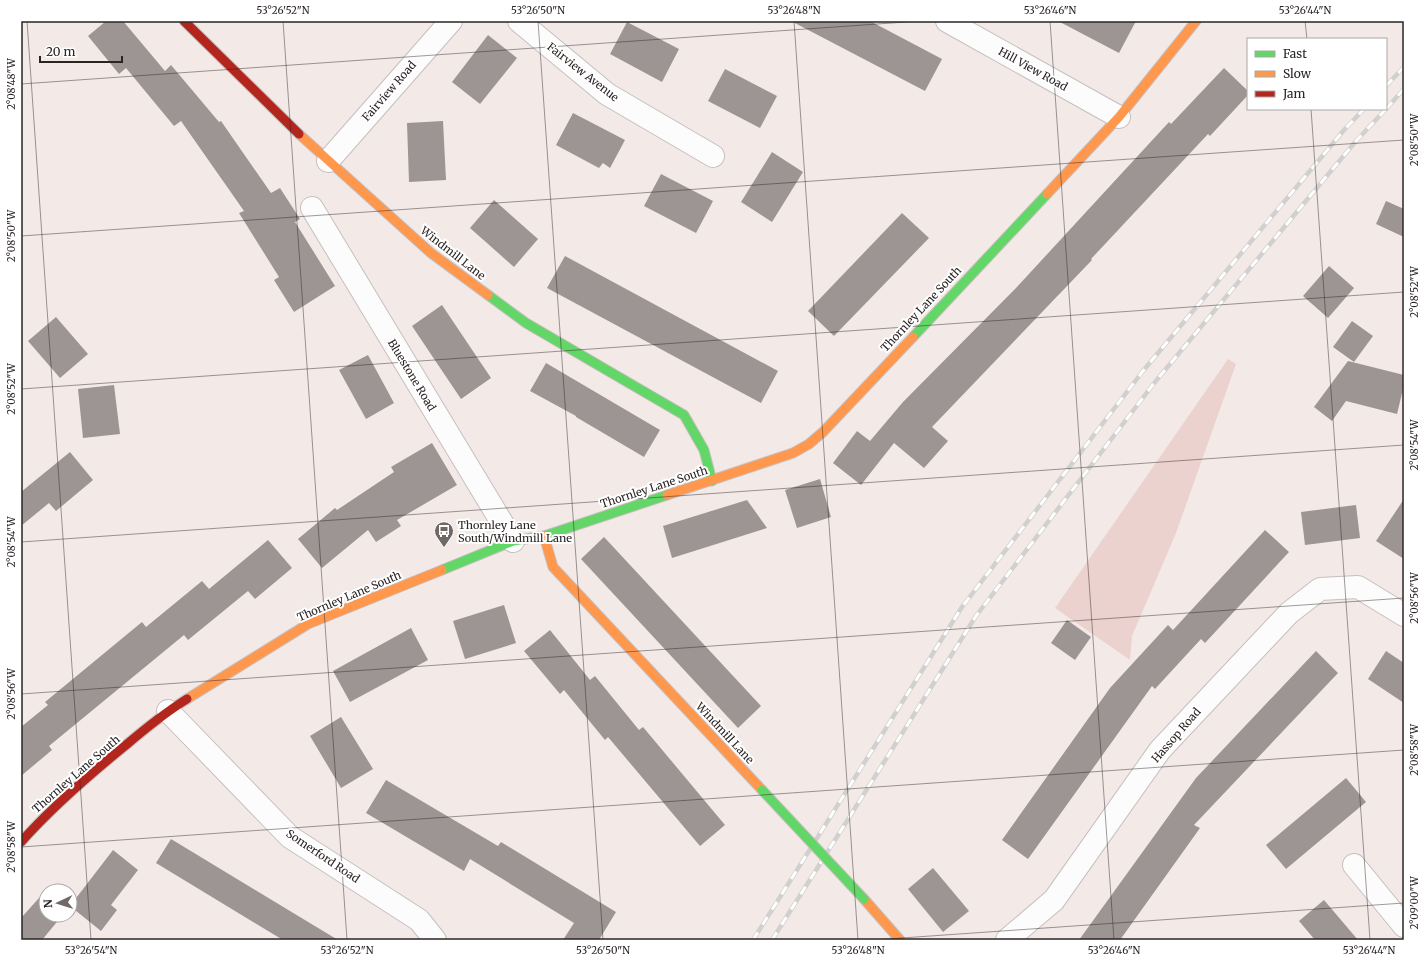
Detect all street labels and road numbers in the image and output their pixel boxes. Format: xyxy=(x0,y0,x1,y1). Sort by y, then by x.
street label: Fairview Avenue xyxy=(544,40,622,104)
street label: Hill View Road xyxy=(996,44,1070,94)
street label: Fairview Road xyxy=(359,58,419,124)
street label: Windmill Lane xyxy=(417,223,488,283)
street label: Thornley Lane South xyxy=(878,263,965,355)
street label: Bluestone Road xyxy=(385,336,439,414)
street label: Thornley Lane South xyxy=(599,463,710,511)
street label: Thornley Lane South xyxy=(295,567,404,624)
street label: Windmill Lane xyxy=(692,699,757,767)
street label: Hassop Road xyxy=(1148,704,1204,765)
street label: Thornley Lane South xyxy=(29,732,123,816)
street label: Somerford Road xyxy=(284,826,363,886)

